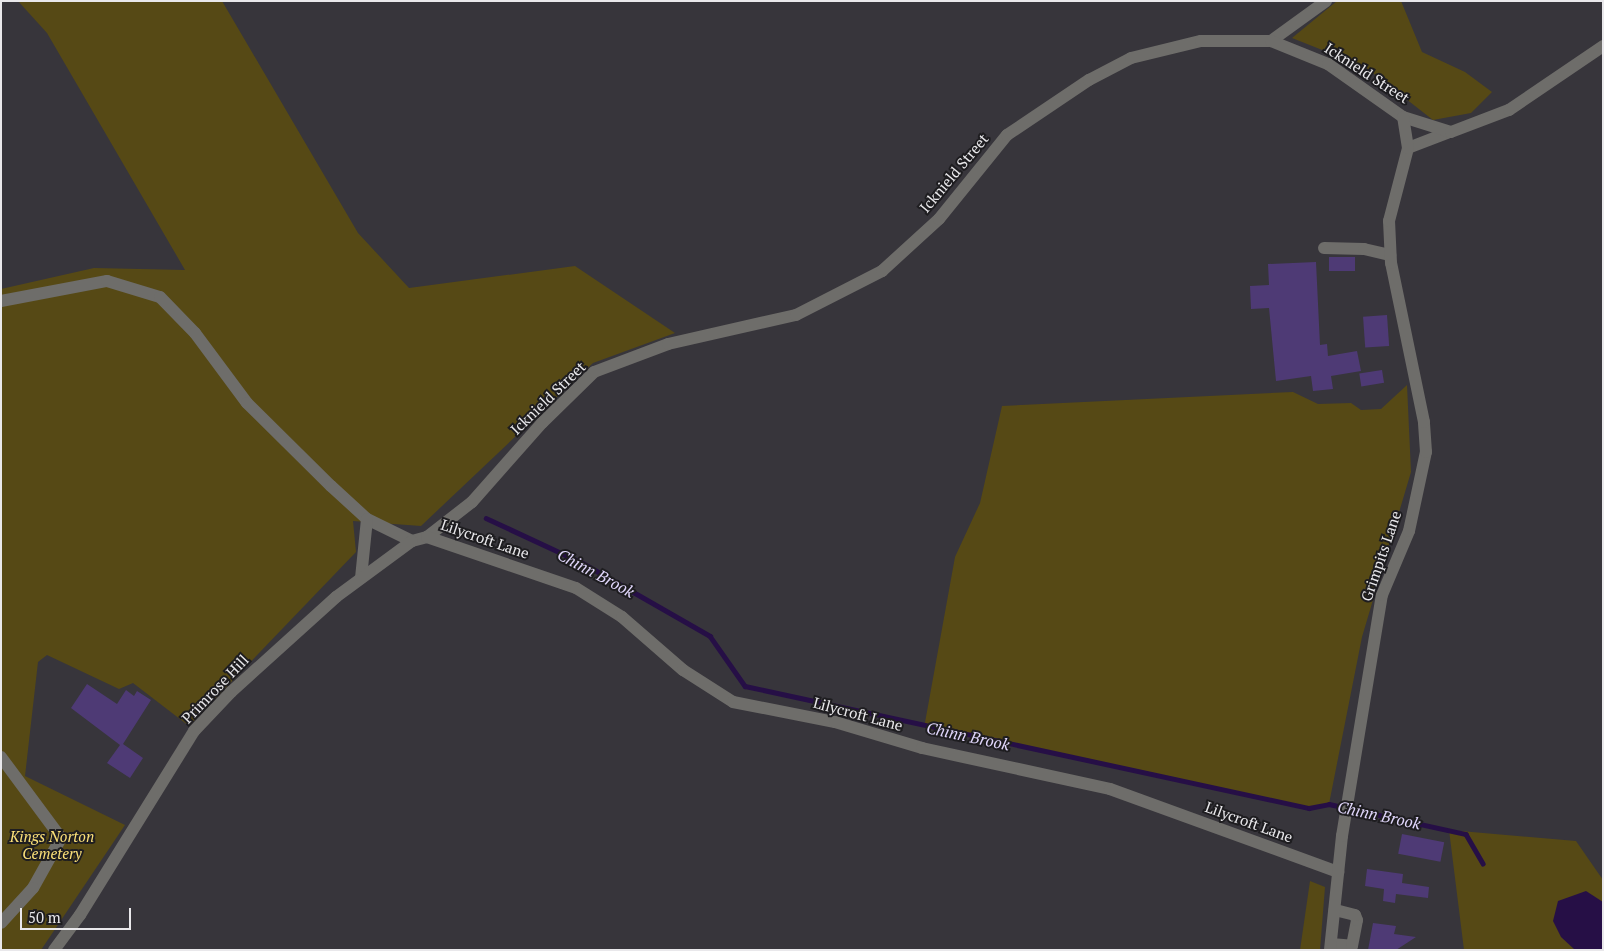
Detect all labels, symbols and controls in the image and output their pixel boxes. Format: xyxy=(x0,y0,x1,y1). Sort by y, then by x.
street label: Icknield Street xyxy=(1321,39,1413,107)
street label: Icknield Street xyxy=(916,130,992,216)
street label: Icknield Street xyxy=(507,358,589,438)
street label: Grimpits Lane xyxy=(1357,508,1405,604)
street label: Lilycroft Lane xyxy=(439,516,531,562)
water label: Chinn Brook xyxy=(554,545,638,601)
street label: Primrose Hill xyxy=(178,651,252,727)
street label: Lilycroft Lane xyxy=(811,693,905,735)
water label: Chinn Brook xyxy=(925,718,1011,754)
water label: Chinn Brook xyxy=(1336,797,1422,833)
street label: Lilycroft Lane xyxy=(1203,798,1295,846)
park label: Kings Norton Cemetery xyxy=(10,827,94,862)
scale bar xyxy=(22,898,134,930)
text: 50 m xyxy=(28,907,61,927)

